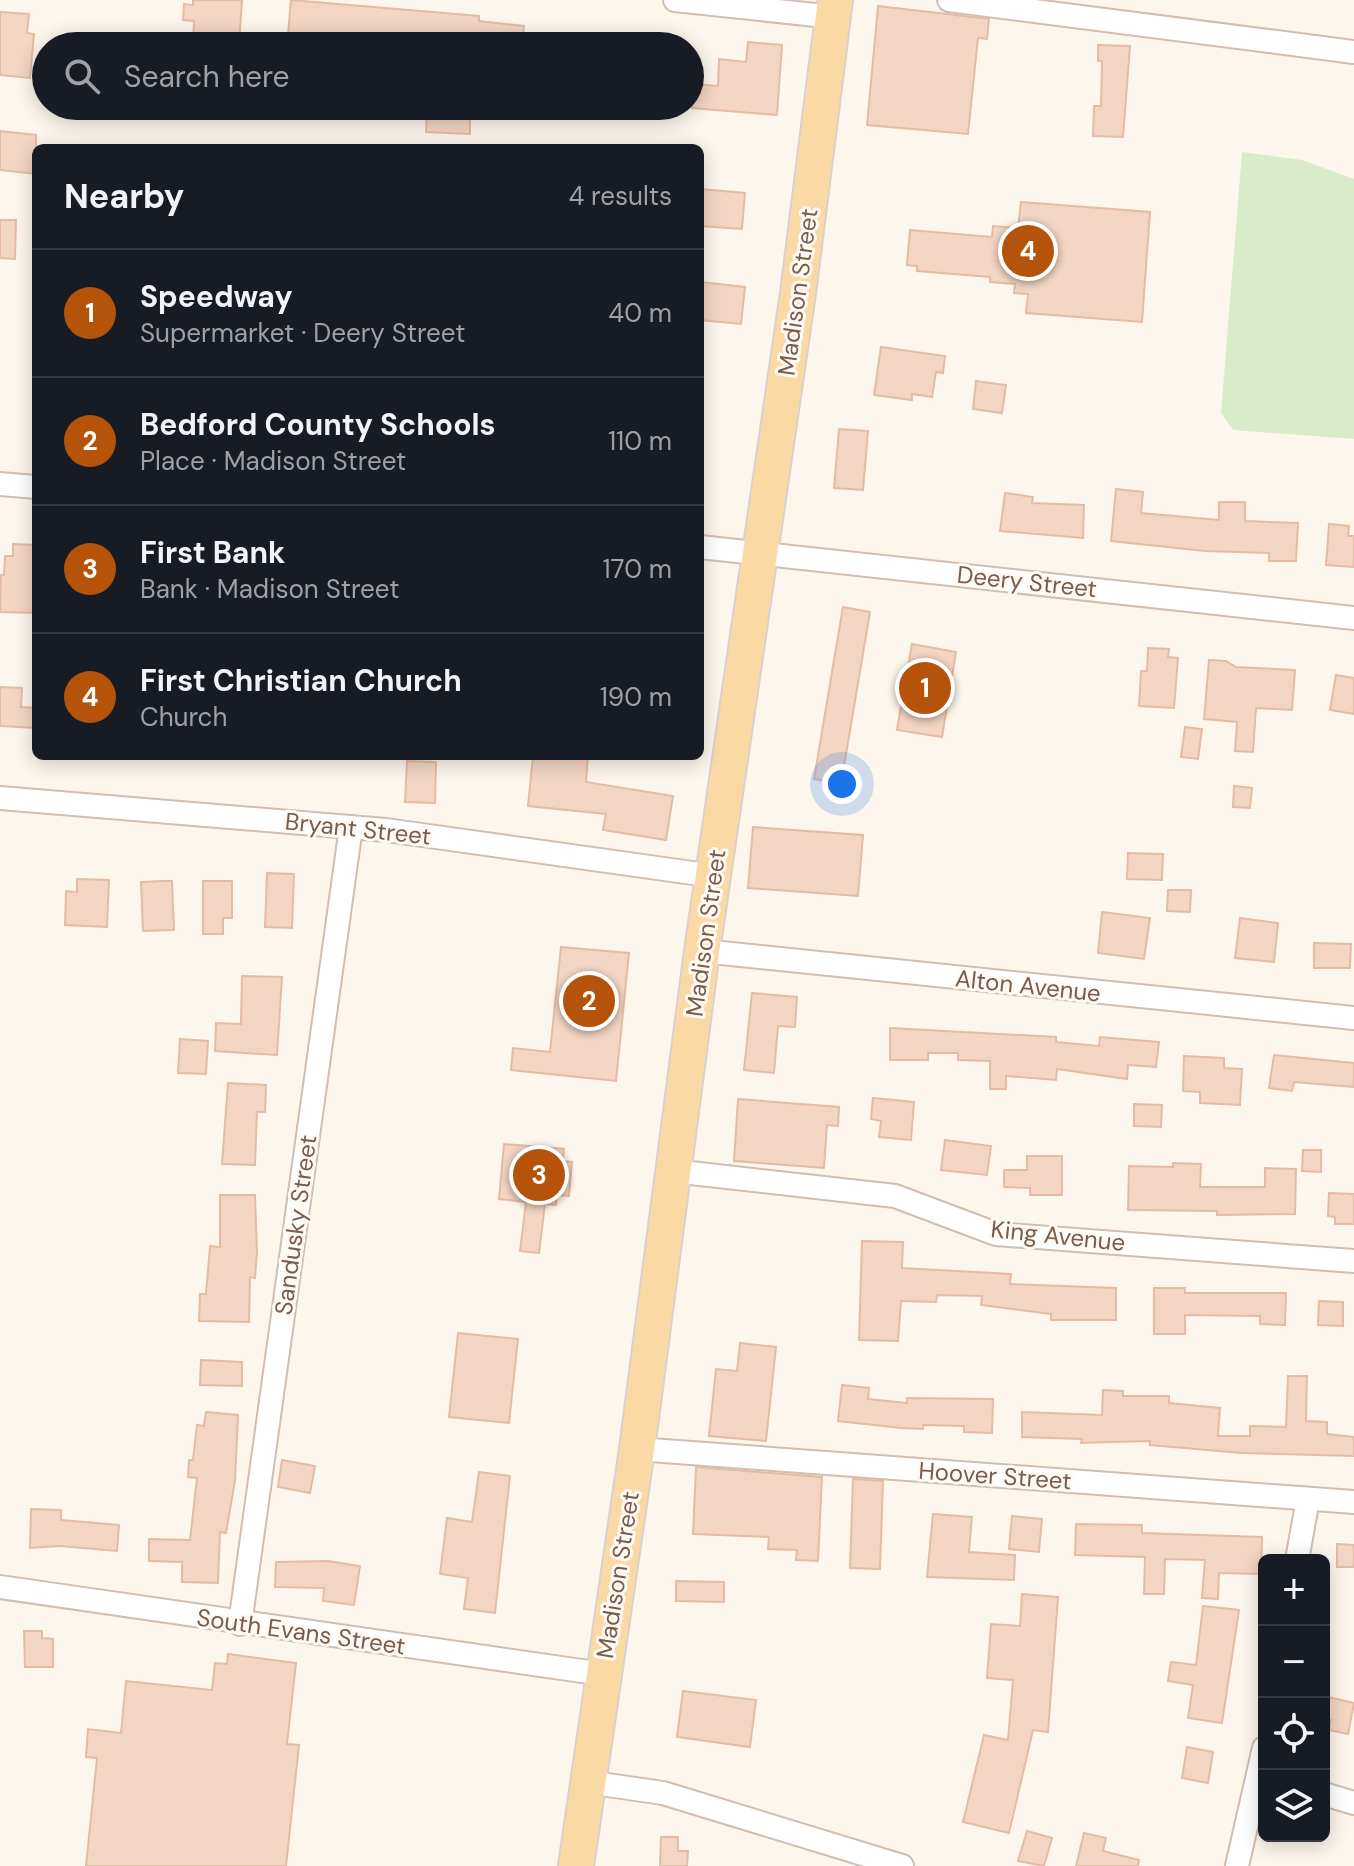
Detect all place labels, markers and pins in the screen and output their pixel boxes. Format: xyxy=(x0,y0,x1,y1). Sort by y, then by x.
pin: 4 xyxy=(1002,221,1054,281)
pin: 1 xyxy=(899,658,951,718)
pin: 2 xyxy=(563,971,615,1031)
pin: 3 xyxy=(513,1145,565,1205)

